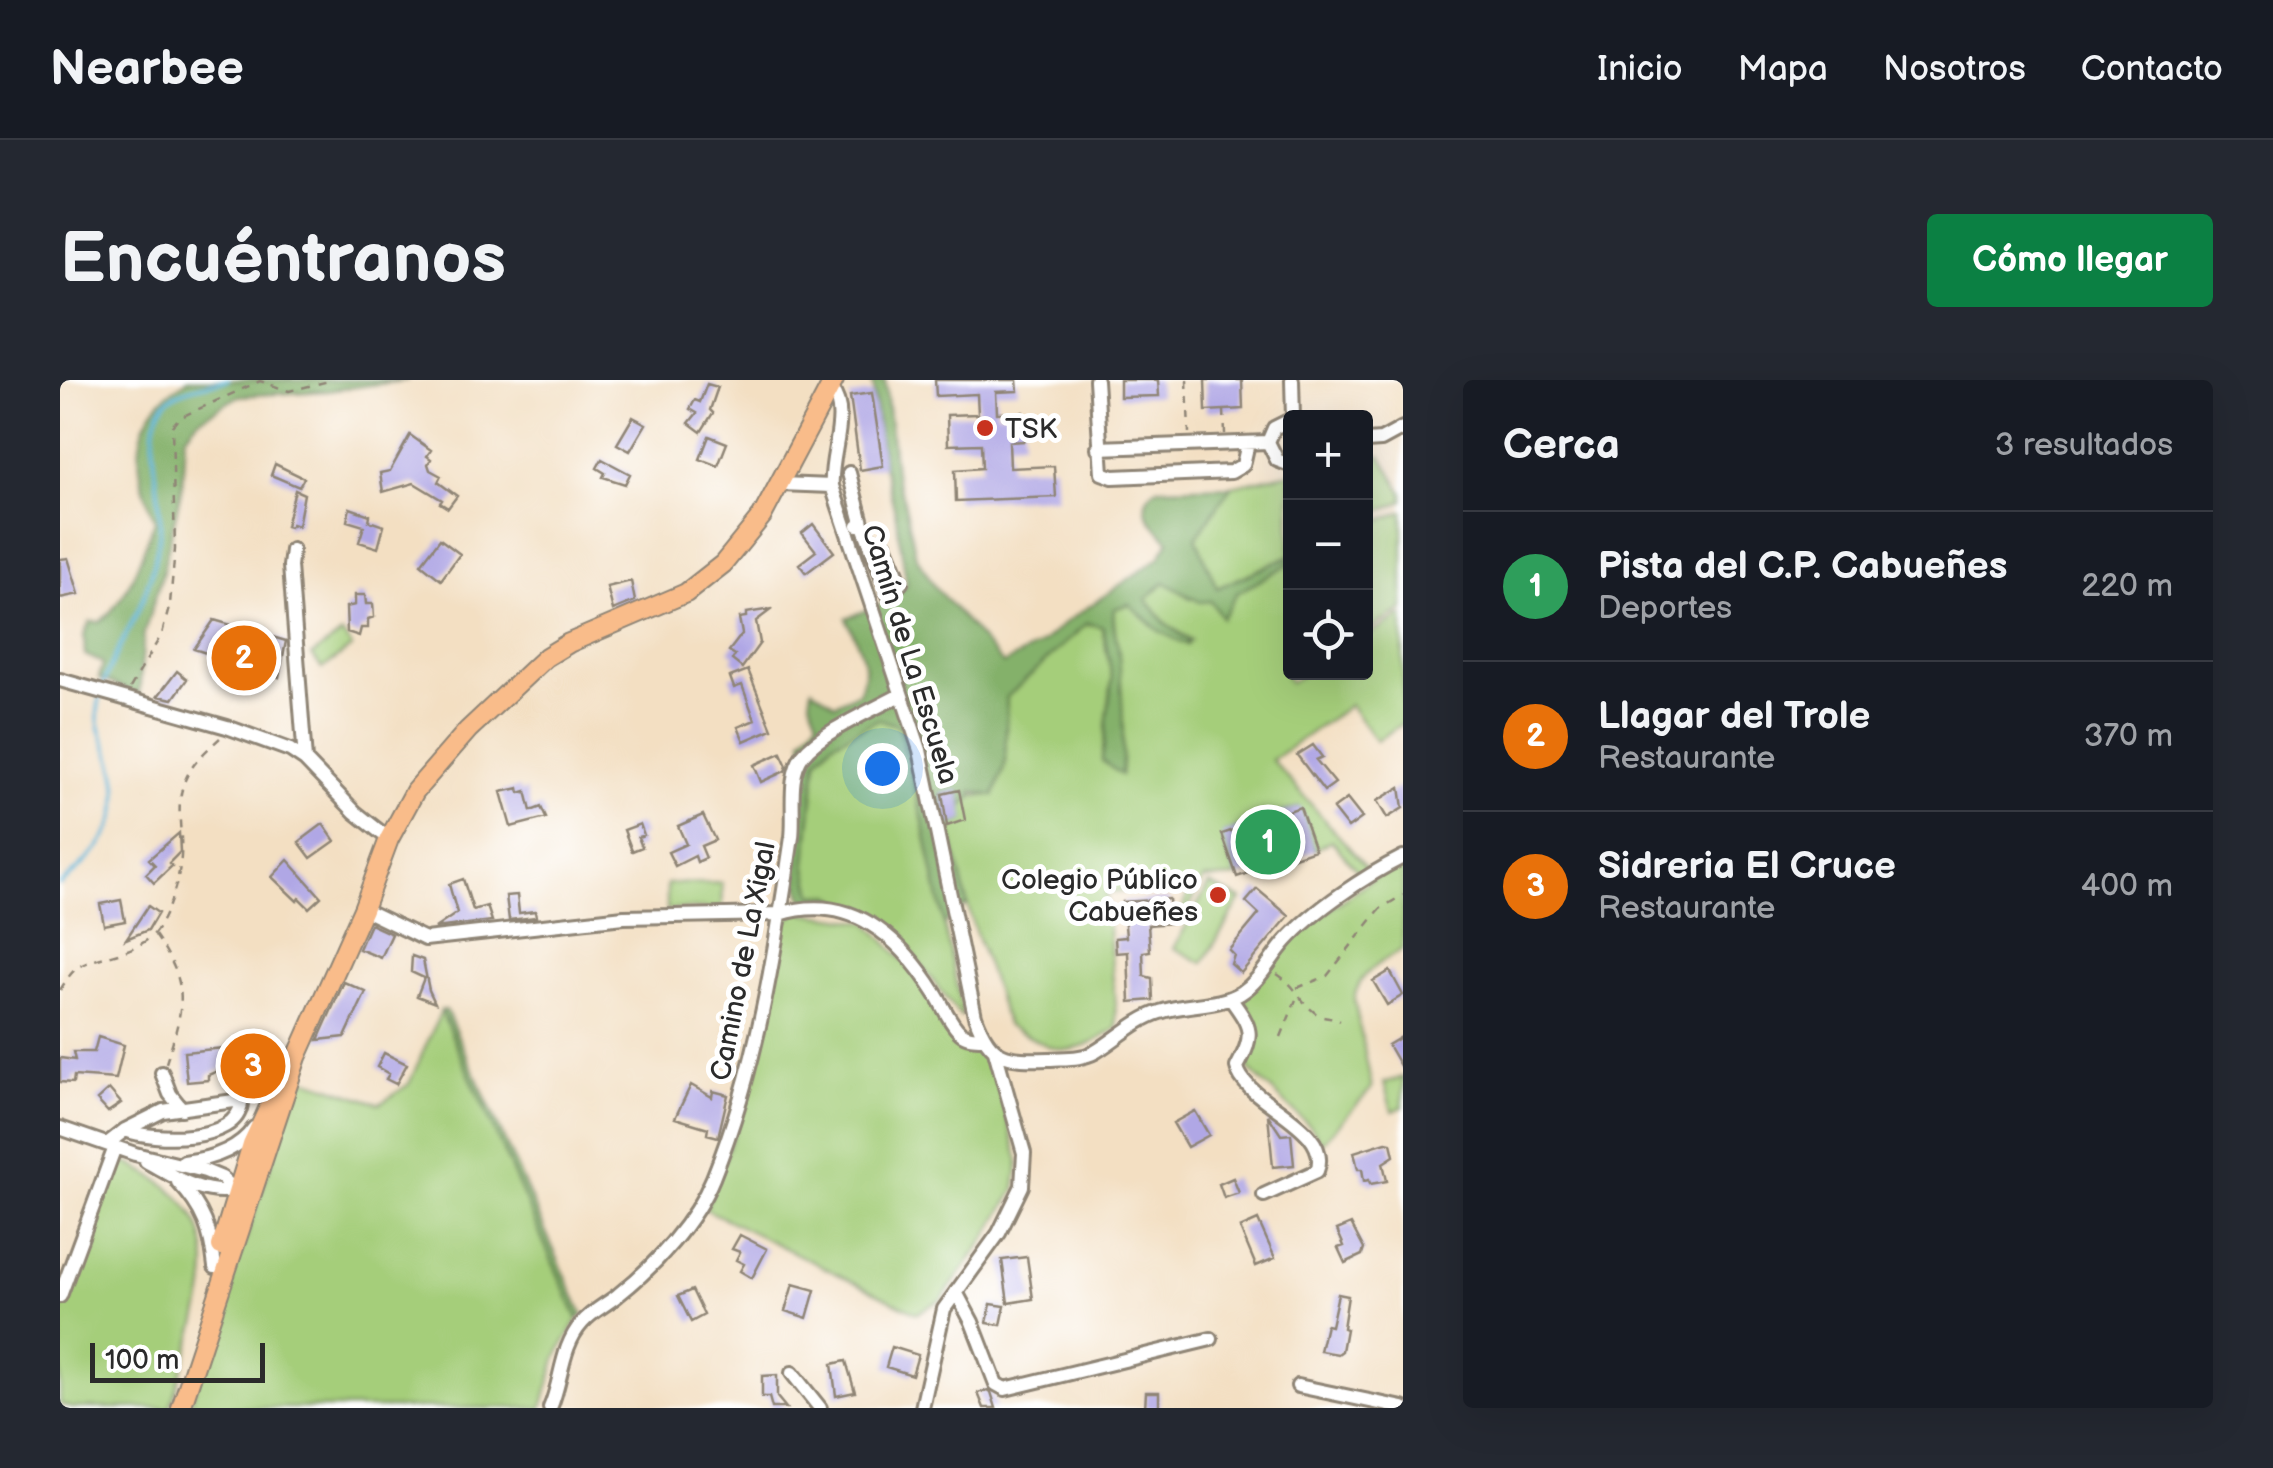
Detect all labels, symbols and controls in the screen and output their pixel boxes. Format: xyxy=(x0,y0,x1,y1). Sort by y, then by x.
text: Nearbee xyxy=(50,41,244,98)
text: Inicio xyxy=(1597,48,1683,91)
text: Mapa xyxy=(1738,48,1828,91)
text: Nosotros xyxy=(1883,48,2026,91)
text: Contacto xyxy=(2081,48,2223,91)
button: Cómo llegar xyxy=(1927,214,2213,307)
text: Encuéntranos xyxy=(60,218,506,302)
map controls xyxy=(1283,410,1373,680)
button: + xyxy=(1283,410,1373,500)
place label: TSK xyxy=(1005,413,1058,446)
marker: TSK xyxy=(974,417,996,439)
text: Cerca xyxy=(1503,420,1620,471)
text: 3 resultados xyxy=(1995,426,2173,465)
button: − xyxy=(1283,500,1373,590)
street label: Camín de La Escuela xyxy=(854,521,965,788)
text: Pista del C.P. Cabueñes xyxy=(1598,544,2007,589)
text: 1 xyxy=(1529,567,1542,606)
text: 220 m xyxy=(2081,567,2173,606)
text: Deportes xyxy=(1598,589,1732,628)
button: locate xyxy=(1283,590,1373,680)
pin: 2 xyxy=(212,620,276,696)
text: Llagar del Trole xyxy=(1598,694,1870,739)
text: 2 xyxy=(1526,717,1545,756)
text: 370 m xyxy=(2084,717,2173,756)
text: Restaurante xyxy=(1598,739,1775,778)
your location xyxy=(857,743,908,794)
pin: 1 xyxy=(1236,804,1300,880)
street label: Camino de La Xigal xyxy=(704,839,783,1084)
text: Sidreria El Cruce xyxy=(1598,844,1896,889)
place label: Colegio Público Cabueñes xyxy=(1001,864,1198,929)
text: 3 xyxy=(1526,867,1545,906)
text: 400 m xyxy=(2081,867,2173,906)
marker: Colegio Público Cabueñes xyxy=(1207,884,1229,906)
text: Restaurante xyxy=(1598,889,1775,928)
pin: 3 xyxy=(220,1028,286,1104)
scale bar xyxy=(90,1338,265,1383)
text: 100 m xyxy=(105,1344,179,1377)

